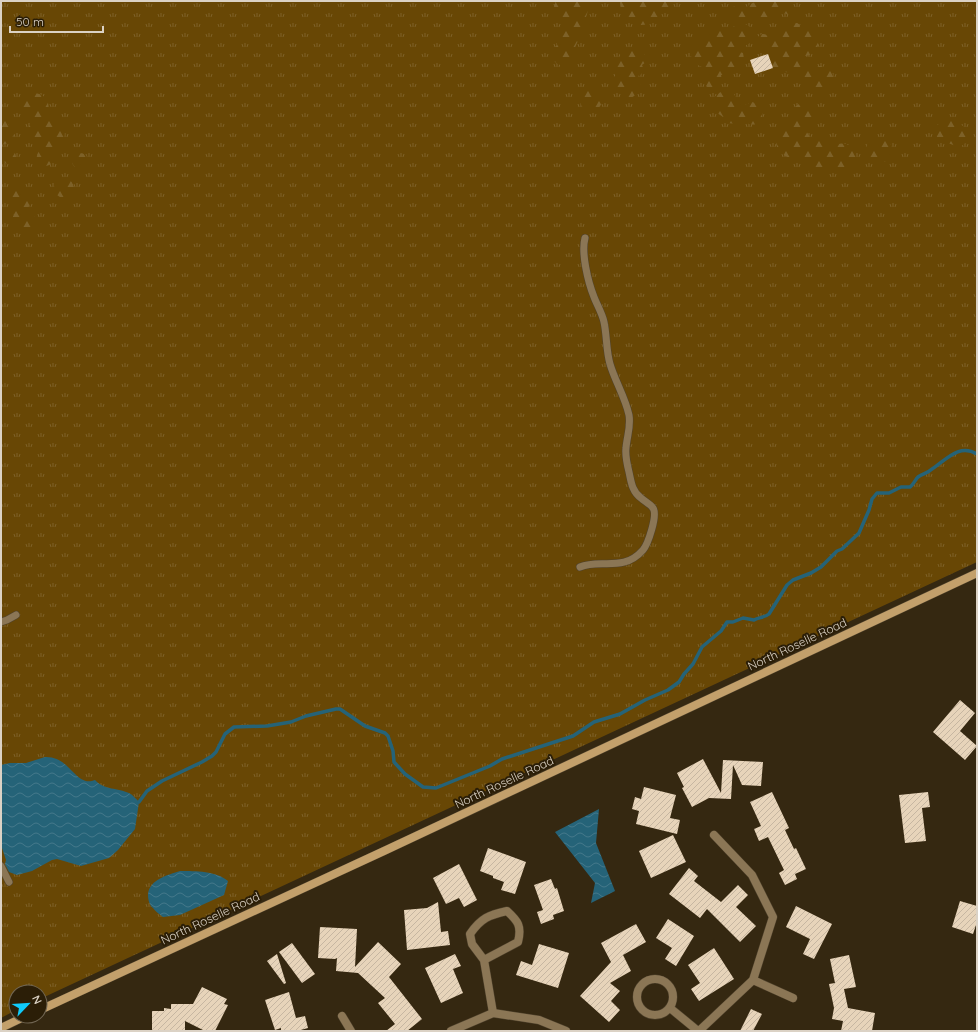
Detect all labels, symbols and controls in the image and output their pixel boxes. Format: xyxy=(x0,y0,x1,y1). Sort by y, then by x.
scale bar xyxy=(10,8,103,34)
text: 50 m xyxy=(16,14,44,29)
street label: North Roselle Road xyxy=(745,614,849,674)
street label: North Roselle Road xyxy=(452,752,556,812)
street label: North Roselle Road xyxy=(158,888,262,948)
north arrow xyxy=(8,984,48,1024)
text: N xyxy=(29,993,45,1006)

